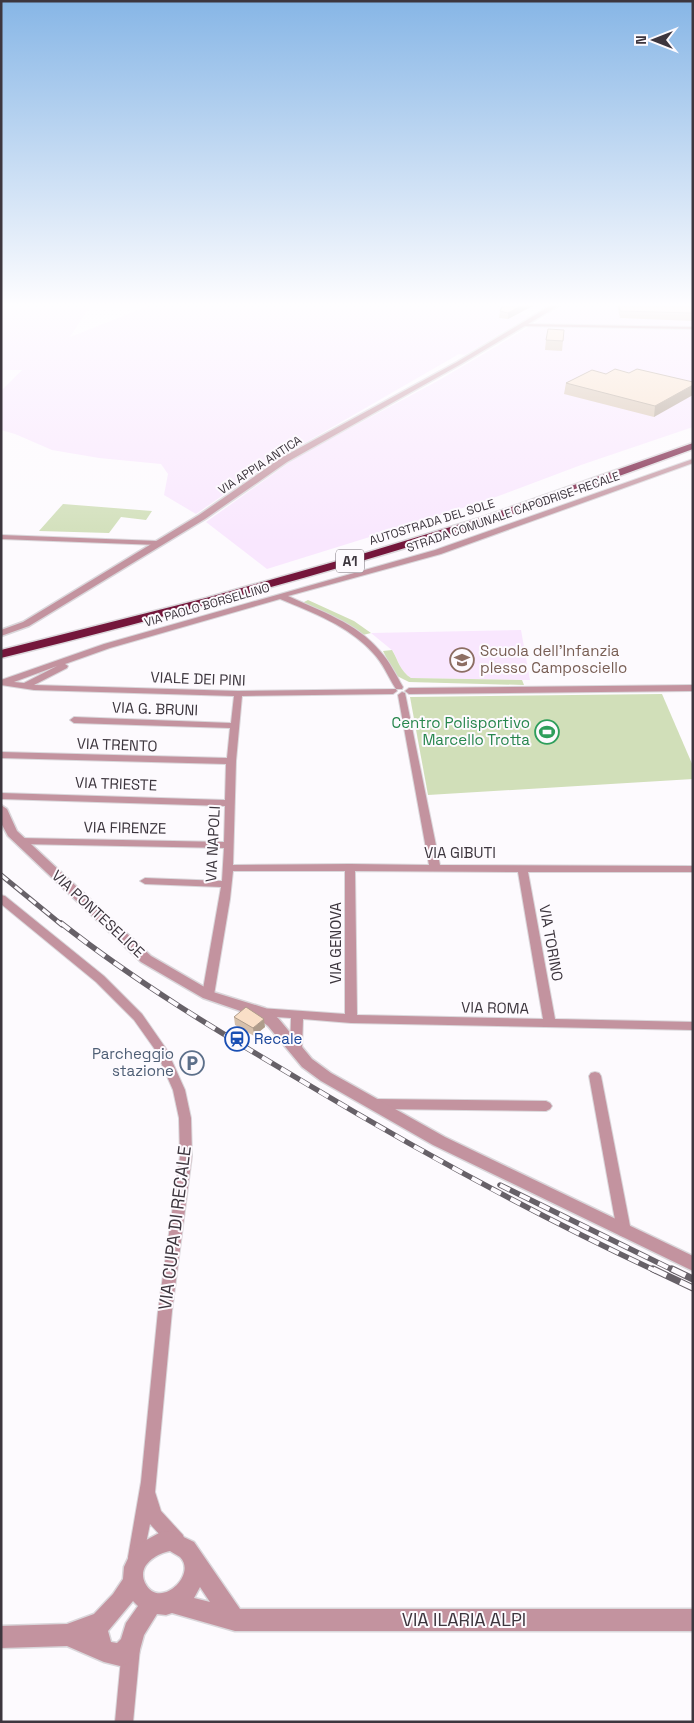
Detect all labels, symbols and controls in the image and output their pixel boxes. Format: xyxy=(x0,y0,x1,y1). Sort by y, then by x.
north arrow xyxy=(629,15,679,65)
text: N xyxy=(632,35,650,45)
street label: VIA APPIA ANTICA xyxy=(215,432,305,498)
street label: STRADA COMUNALE CAPODRISE-RECALE xyxy=(404,468,622,556)
street label: AUTOSTRADA DEL SOLE xyxy=(367,495,497,549)
road number: A1 xyxy=(336,550,364,572)
street label: VIA PAOLO BORSELLINO xyxy=(142,579,272,631)
place label: Scuola dell'Infanzia plesso Camposciello xyxy=(480,641,627,677)
school or university icon: Scuola dell'Infanzia plesso Camposciello xyxy=(449,647,475,673)
street label: VIALE DEI PINI xyxy=(150,667,246,690)
street label: VIA G. BRUNI xyxy=(112,698,198,719)
place label: Centro Polisportivo Marcello Trotta xyxy=(392,713,530,749)
sports icon: Centro Polisportivo Marcello Trotta xyxy=(534,719,560,745)
street label: VIA TRENTO xyxy=(76,734,158,755)
street label: VIA TRIESTE xyxy=(75,773,157,794)
street label: VIA NAPOLI xyxy=(201,805,224,883)
street label: VIA FIRENZE xyxy=(83,817,167,838)
street label: VIA GIBUTI xyxy=(424,843,496,862)
street label: VIA PONTESELICE xyxy=(48,866,149,961)
street label: VIA GENOVA xyxy=(326,901,345,984)
street label: VIA TORINO xyxy=(535,903,568,983)
street label: VIA ROMA xyxy=(461,997,530,1018)
station icon: Recale xyxy=(224,1026,250,1052)
place label: Recale xyxy=(254,1029,303,1048)
place label: Parcheggio stazione xyxy=(92,1044,174,1080)
parking icon: Parcheggio stazione xyxy=(179,1050,205,1076)
street label: VIA CUPA DI RECALE xyxy=(153,1144,196,1311)
street label: VIA ILARIA ALPI xyxy=(402,1608,526,1631)

